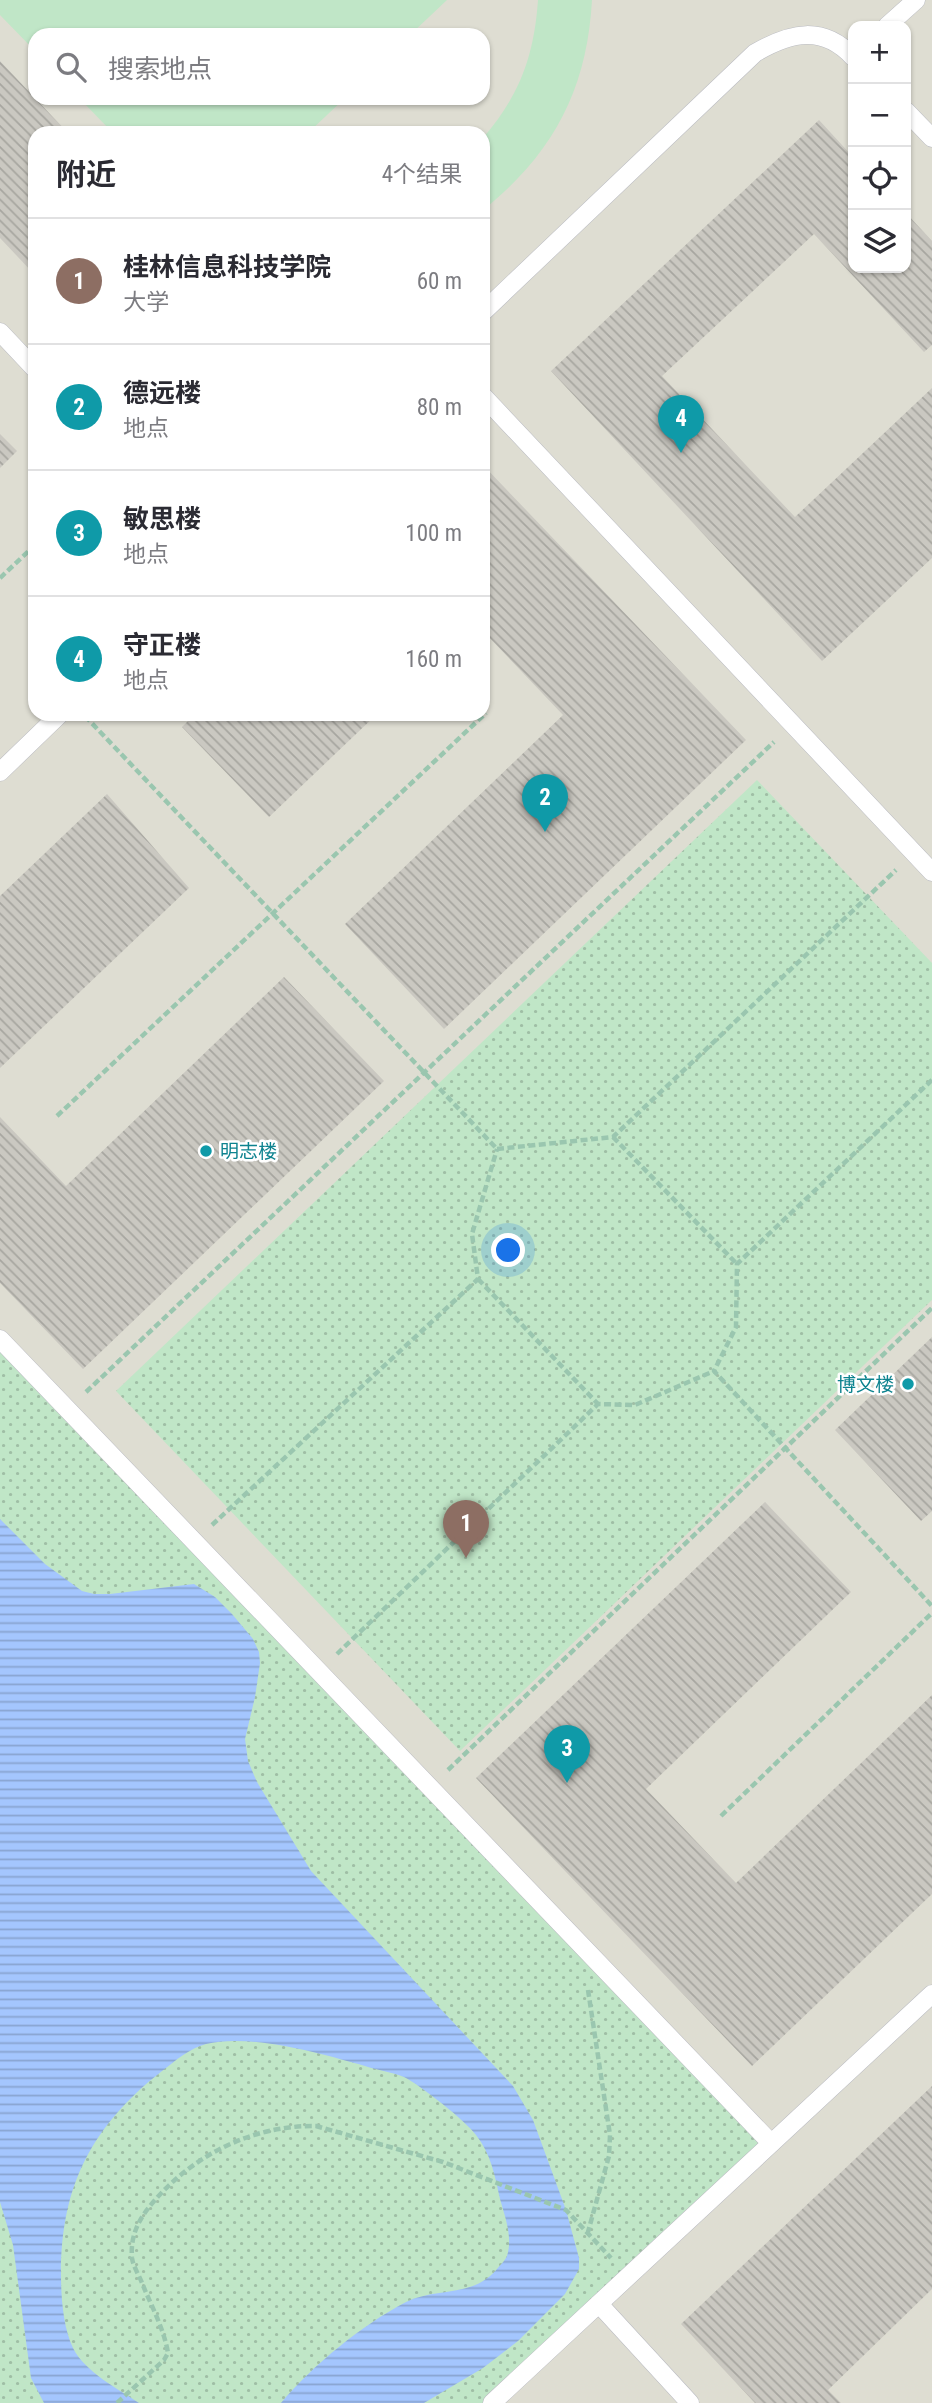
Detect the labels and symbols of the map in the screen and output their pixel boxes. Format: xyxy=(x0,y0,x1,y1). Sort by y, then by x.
pin: 4 xyxy=(658,395,704,453)
pin: 2 xyxy=(522,774,568,832)
place label: 明志楼 xyxy=(220,1140,277,1163)
marker: 明志楼 xyxy=(198,1143,214,1159)
your location xyxy=(491,1233,525,1267)
place label: 博文楼 xyxy=(837,1373,894,1396)
marker: 博文楼 xyxy=(900,1376,916,1392)
pin: 1 xyxy=(443,1500,489,1558)
pin: 3 xyxy=(544,1725,590,1783)

